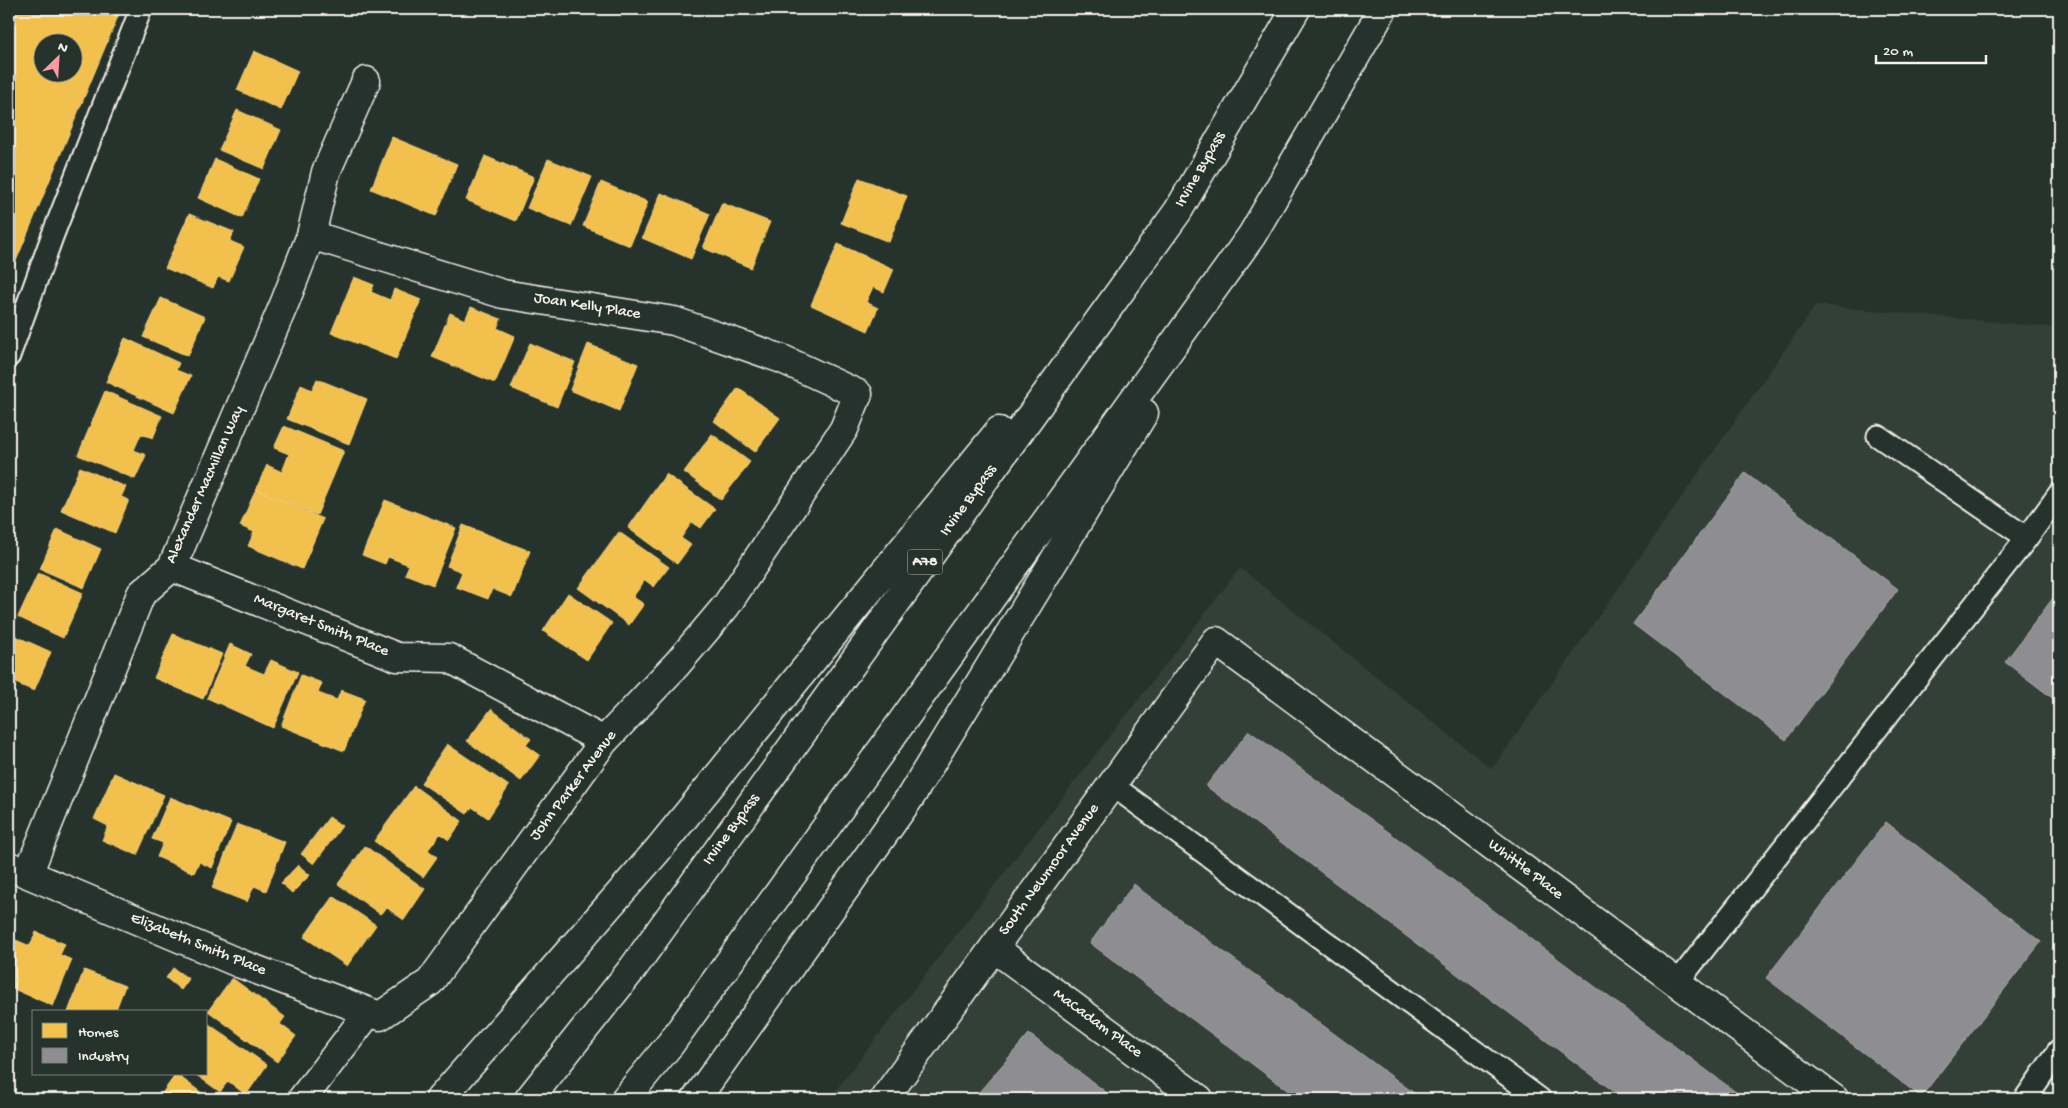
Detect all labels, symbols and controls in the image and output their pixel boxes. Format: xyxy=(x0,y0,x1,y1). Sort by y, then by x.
north arrow xyxy=(32,32,82,82)
scale bar xyxy=(1876,32,1986,64)
text: N xyxy=(55,39,70,58)
text: 20 m xyxy=(1883,43,1913,61)
street label: Irvine Bypass xyxy=(1172,128,1231,211)
street label: Joan Kelly Place xyxy=(532,289,642,325)
street label: Alexander MacMillan Way xyxy=(163,403,249,567)
street label: Irvine Bypass xyxy=(937,460,1002,541)
road number: A78 xyxy=(908,550,942,574)
street label: Margaret Smith Place xyxy=(251,590,392,662)
street label: John Parker Avenue xyxy=(526,727,622,845)
street label: Irvine Bypass xyxy=(700,789,765,870)
street label: South Newmoor Avenue xyxy=(996,800,1105,940)
street label: Whittle Place xyxy=(1484,836,1567,905)
street label: Elizabeth Smith Place xyxy=(127,909,269,981)
street label: MaCadam Place xyxy=(1049,985,1146,1063)
legend xyxy=(32,1010,208,1076)
text: Homes xyxy=(78,1024,119,1042)
text: Industry xyxy=(78,1048,130,1066)

